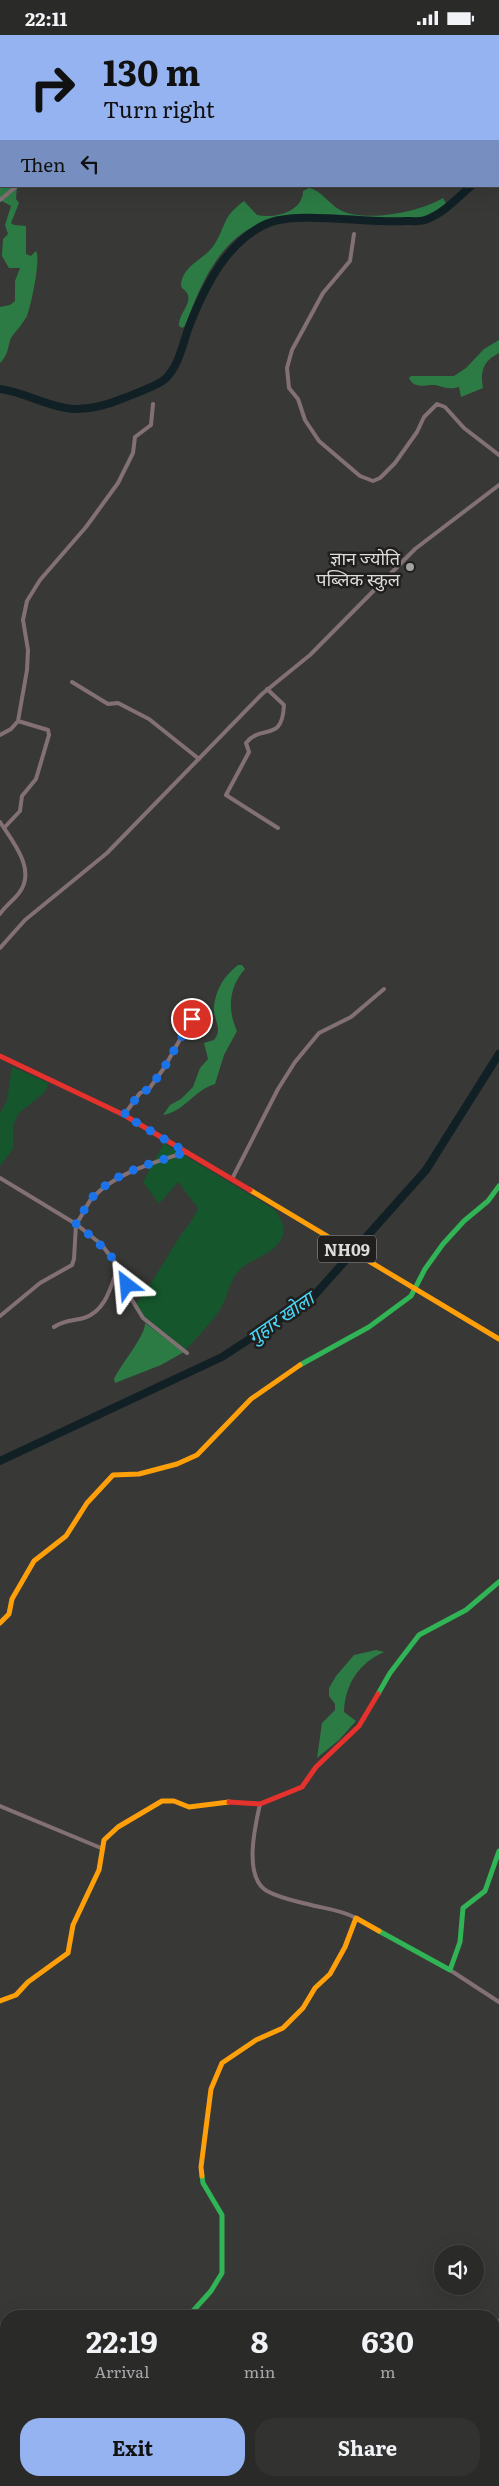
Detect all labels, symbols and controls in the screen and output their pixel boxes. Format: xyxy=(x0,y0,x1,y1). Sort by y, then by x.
text: 22:11 xyxy=(25,4,67,32)
text: 130 m xyxy=(103,45,200,97)
icon: right xyxy=(20,55,85,120)
text: Turn right xyxy=(103,92,215,125)
text: Then xyxy=(20,150,66,178)
icon: left xyxy=(76,150,104,178)
place label: ज्ञान ज्योति पब्लिक स्कुल xyxy=(316,544,401,592)
marker: ज्ञान ज्योति पब्लिक स्कुल xyxy=(404,561,416,573)
pin xyxy=(171,998,213,1040)
icon: arrive xyxy=(178,1005,206,1033)
road number: NH09 xyxy=(318,1235,376,1263)
position arrow xyxy=(100,1258,152,1310)
water label: गुहार खोला xyxy=(241,1282,322,1350)
map controls xyxy=(434,2245,484,2295)
button: sound xyxy=(434,2245,484,2295)
text: 22:19 xyxy=(86,2318,158,2362)
text: 8 xyxy=(251,2318,268,2362)
text: 630 xyxy=(361,2318,414,2362)
text: Arrival xyxy=(95,2359,149,2383)
text: min xyxy=(244,2359,275,2383)
text: m xyxy=(380,2359,395,2383)
button: Exit xyxy=(20,2418,245,2476)
button: Share xyxy=(255,2418,480,2476)

